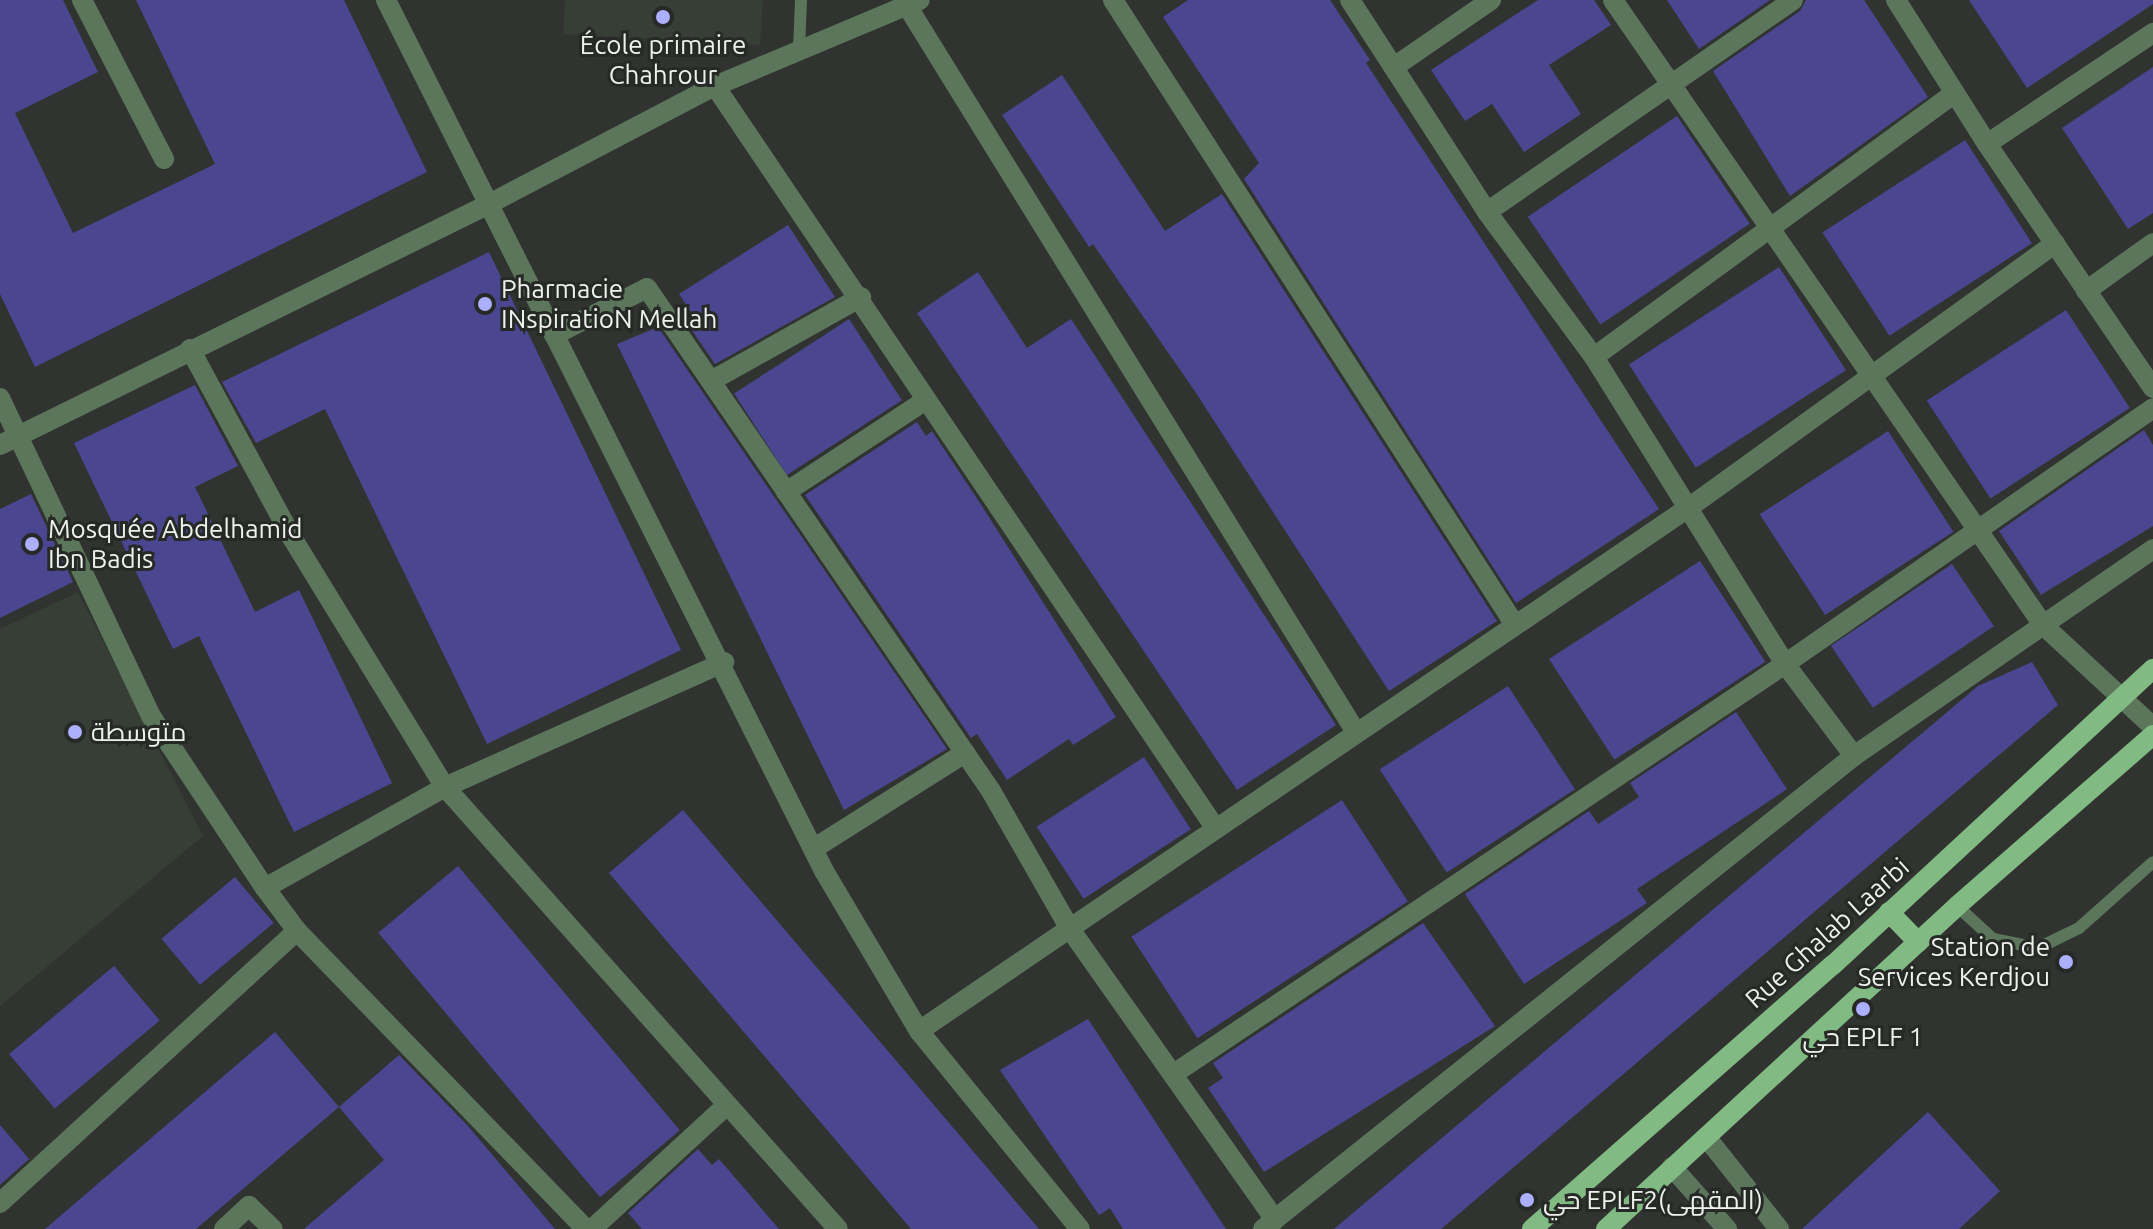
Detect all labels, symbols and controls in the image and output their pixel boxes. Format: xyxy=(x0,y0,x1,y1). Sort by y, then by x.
marker: École primaire Chahrour xyxy=(654,8,672,26)
place label: École primaire Chahrour xyxy=(580,29,746,90)
place label: Pharmacie INspiratioN Mellah xyxy=(501,273,717,334)
marker: Pharmacie INspiratioN Mellah xyxy=(476,295,494,313)
place label: Mosquée Abdelhamid Ibn Badis xyxy=(48,513,302,574)
marker: Mosquée Abdelhamid Ibn Badis xyxy=(23,535,41,553)
place label: متوسطة xyxy=(91,716,186,748)
marker: متوسطة xyxy=(66,723,84,741)
street label: Rue Ghalab Laarbi xyxy=(1739,851,1915,1015)
place label: Station de Services Kerdjou xyxy=(1858,931,2050,992)
marker: Station de Services Kerdjou xyxy=(2057,953,2075,971)
marker: حي EPLF 1 xyxy=(1854,1000,1872,1018)
place label: حي EPLF 1 xyxy=(1802,1021,1924,1053)
place label: حي EPLF2(المقهى) xyxy=(1543,1184,1763,1216)
marker: حي EPLF2(المقهى) xyxy=(1518,1191,1536,1209)

